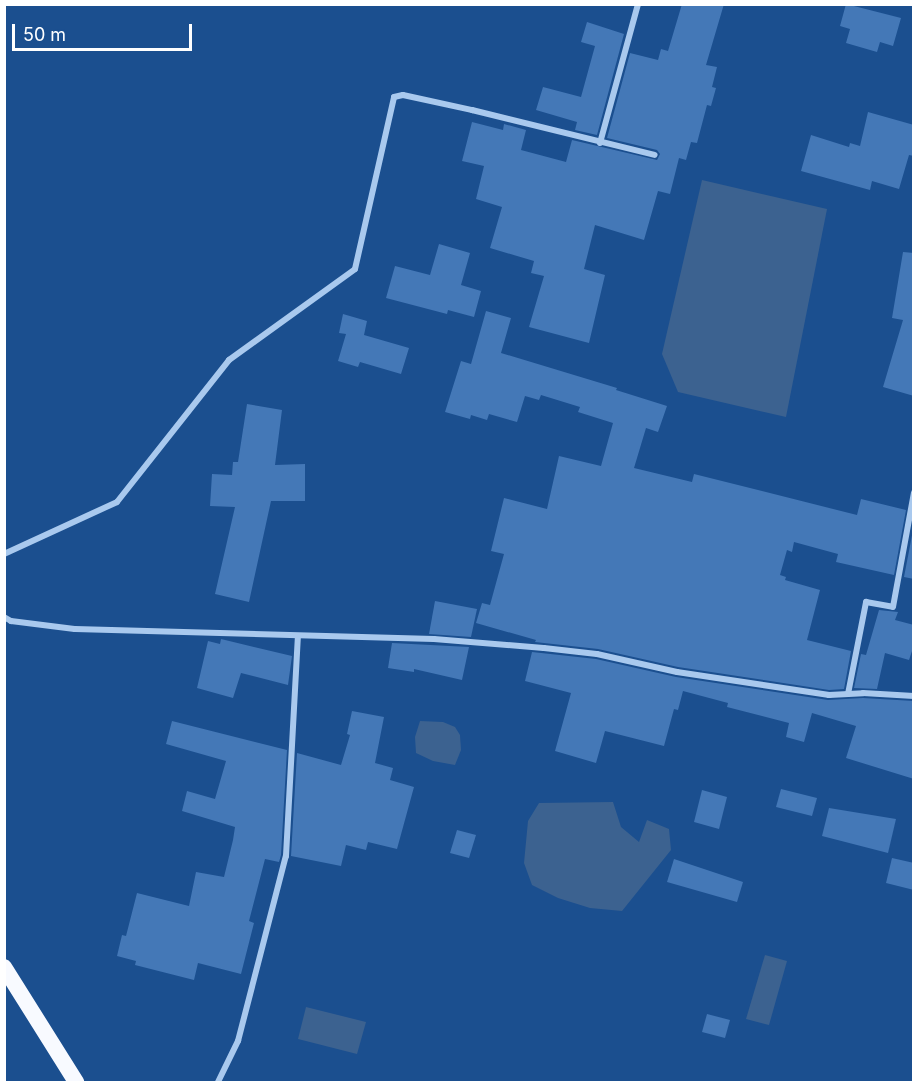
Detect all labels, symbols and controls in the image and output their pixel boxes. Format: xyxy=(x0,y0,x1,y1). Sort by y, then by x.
scale bar xyxy=(15,12,195,50)
text: 50 m xyxy=(23,24,66,45)

